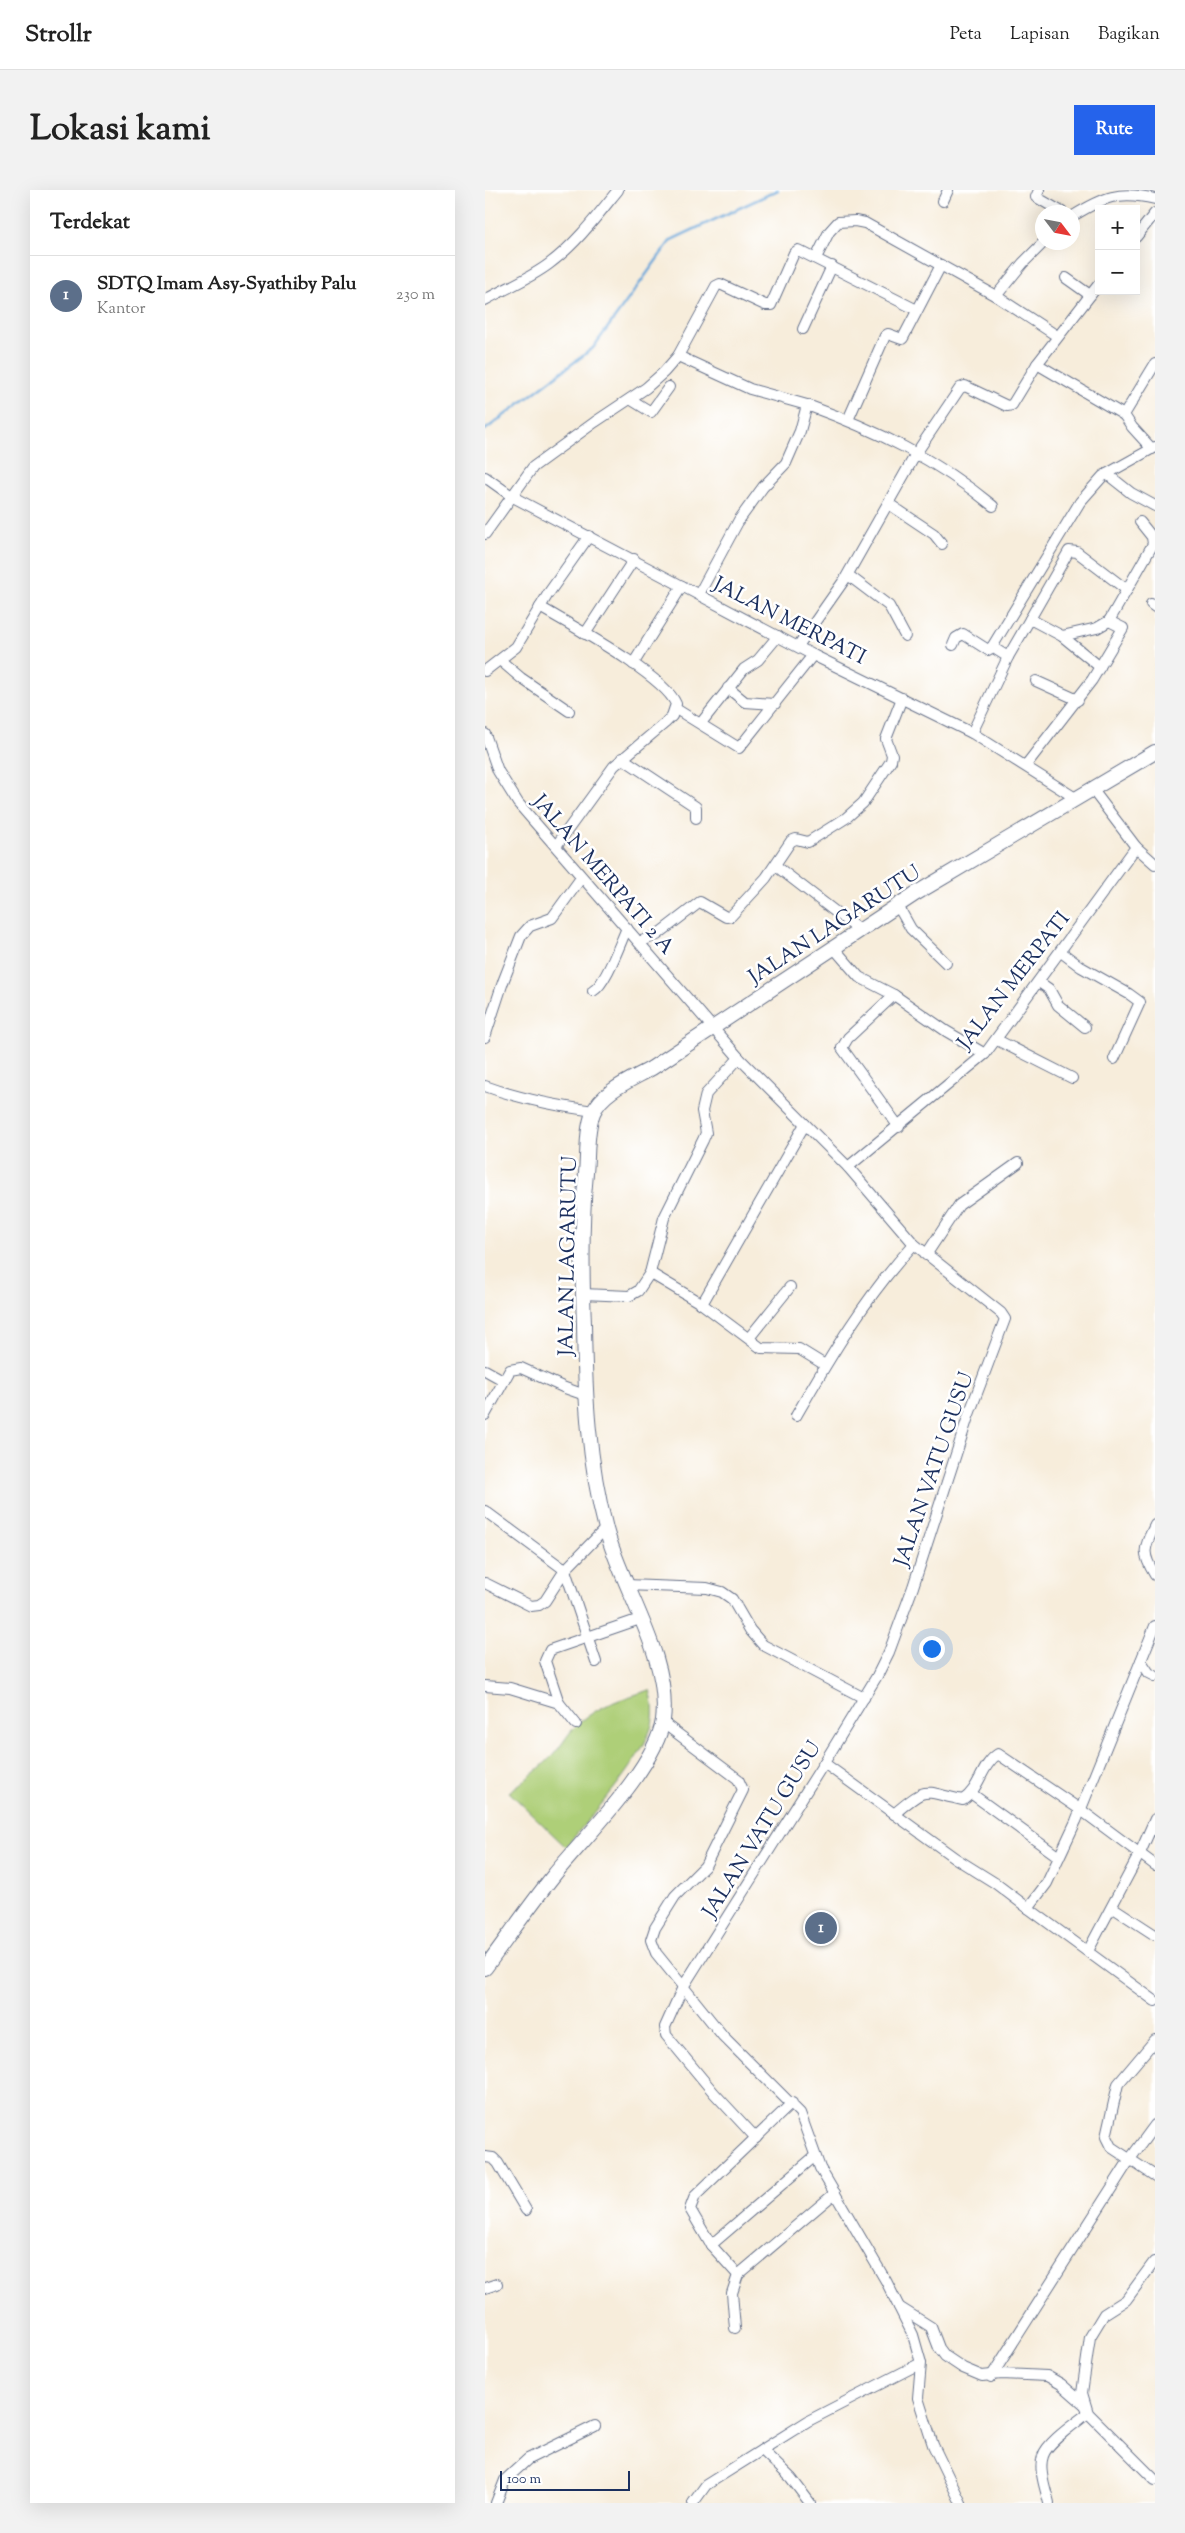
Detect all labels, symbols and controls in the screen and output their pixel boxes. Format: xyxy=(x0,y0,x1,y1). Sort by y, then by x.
text: Strollr xyxy=(25,18,92,52)
text: Peta xyxy=(950,22,982,48)
text: Lapisan xyxy=(1010,22,1070,48)
text: Bagikan xyxy=(1098,22,1160,48)
text: Lokasi kami xyxy=(30,105,211,156)
button: Rute xyxy=(1074,105,1155,155)
north arrow xyxy=(1035,205,1080,250)
map controls xyxy=(1095,205,1140,295)
button: + xyxy=(1095,205,1140,250)
text: Terdekat xyxy=(50,208,130,238)
button: − xyxy=(1095,250,1140,295)
text: SDTQ Imam Asy-Syathiby Palu xyxy=(97,271,356,298)
text: 1 xyxy=(63,284,69,307)
text: 230 m xyxy=(396,284,435,307)
text: Kantor xyxy=(97,298,145,321)
street label: JALAN MERPATI xyxy=(707,570,871,673)
street label: JALAN MERPATI 2 A xyxy=(524,788,681,962)
street label: JALAN LAGARUTU xyxy=(742,859,927,993)
street label: JALAN MERPATI xyxy=(950,906,1078,1057)
street label: JALAN LAGARUTU xyxy=(552,1156,586,1357)
street label: JALAN VATU GUSU xyxy=(887,1369,982,1572)
your location xyxy=(919,1636,945,1662)
street label: JALAN VATU GUSU xyxy=(696,1736,829,1925)
pin: 1 xyxy=(805,1909,837,1947)
scale bar xyxy=(500,2468,630,2491)
text: 100 m xyxy=(507,2470,541,2490)

